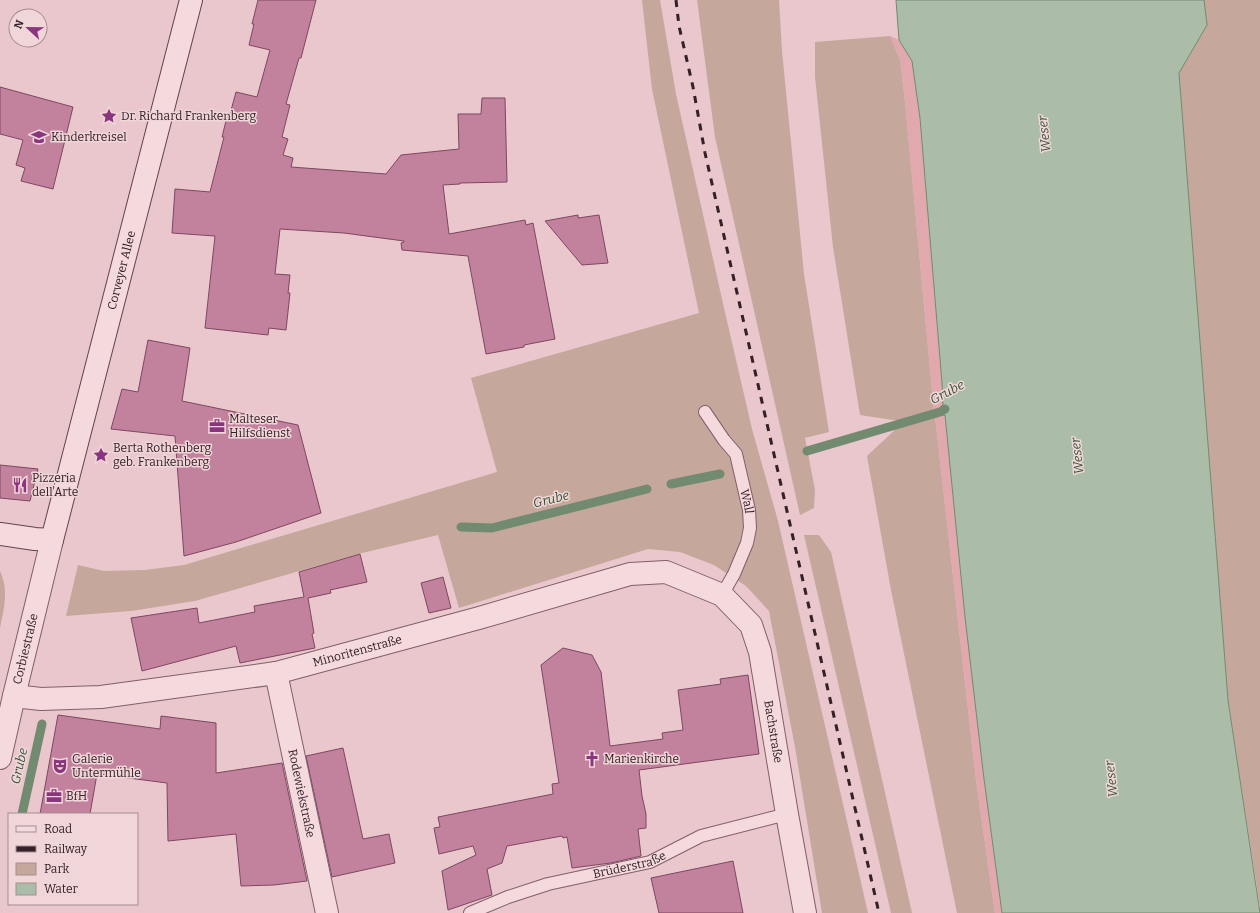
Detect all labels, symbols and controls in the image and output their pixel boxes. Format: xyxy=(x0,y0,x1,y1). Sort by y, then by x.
north arrow xyxy=(8,8,48,48)
text: N xyxy=(12,18,27,31)
place icon: Dr. Richard Frankenberg xyxy=(100,107,118,125)
place label: Dr. Richard Frankenberg xyxy=(121,109,256,123)
water label: Weser xyxy=(1035,114,1053,153)
school or university icon: Kinderkreisel xyxy=(30,128,48,146)
place label: Kinderkreisel xyxy=(51,130,127,144)
street label: Corveyer Allee xyxy=(105,229,138,311)
water label: Grube xyxy=(927,377,967,407)
place label: Malteser Hilfsdienst xyxy=(229,412,291,440)
office icon: Malteser Hilfsdienst xyxy=(208,417,226,435)
water label: Weser xyxy=(1068,436,1086,475)
place label: Berta Rothenberg geb. Frankenberg xyxy=(113,441,212,469)
place icon: Berta Rothenberg geb. Frankenberg xyxy=(92,446,110,464)
place label: Pizzeria dell'Arte xyxy=(32,471,78,499)
restaurant icon: Pizzeria dell'Arte xyxy=(11,476,29,494)
water label: Grube xyxy=(531,487,571,511)
street label: Wall xyxy=(737,488,756,515)
street label: Corbiestraße xyxy=(10,612,41,686)
street label: Minoritenstraße xyxy=(311,632,403,670)
street label: Bachstraße xyxy=(761,699,785,764)
water label: Grube xyxy=(8,746,31,786)
street label: Rodewiekstraße xyxy=(285,748,318,839)
church icon: Marienkirche xyxy=(583,750,601,768)
place label: Galerie Untermühle xyxy=(72,752,141,780)
place label: Marienkirche xyxy=(604,752,679,766)
theatre icon: Galerie Untermühle xyxy=(51,757,69,775)
water label: Weser xyxy=(1102,759,1120,798)
office icon: BfH xyxy=(45,787,63,805)
place label: BfH xyxy=(66,789,87,803)
legend xyxy=(8,813,138,905)
text: Road xyxy=(44,822,72,836)
text: Railway xyxy=(44,842,88,856)
street label: Brüderstraße xyxy=(592,848,668,881)
text: Park xyxy=(44,862,70,876)
text: Water xyxy=(44,882,79,896)

